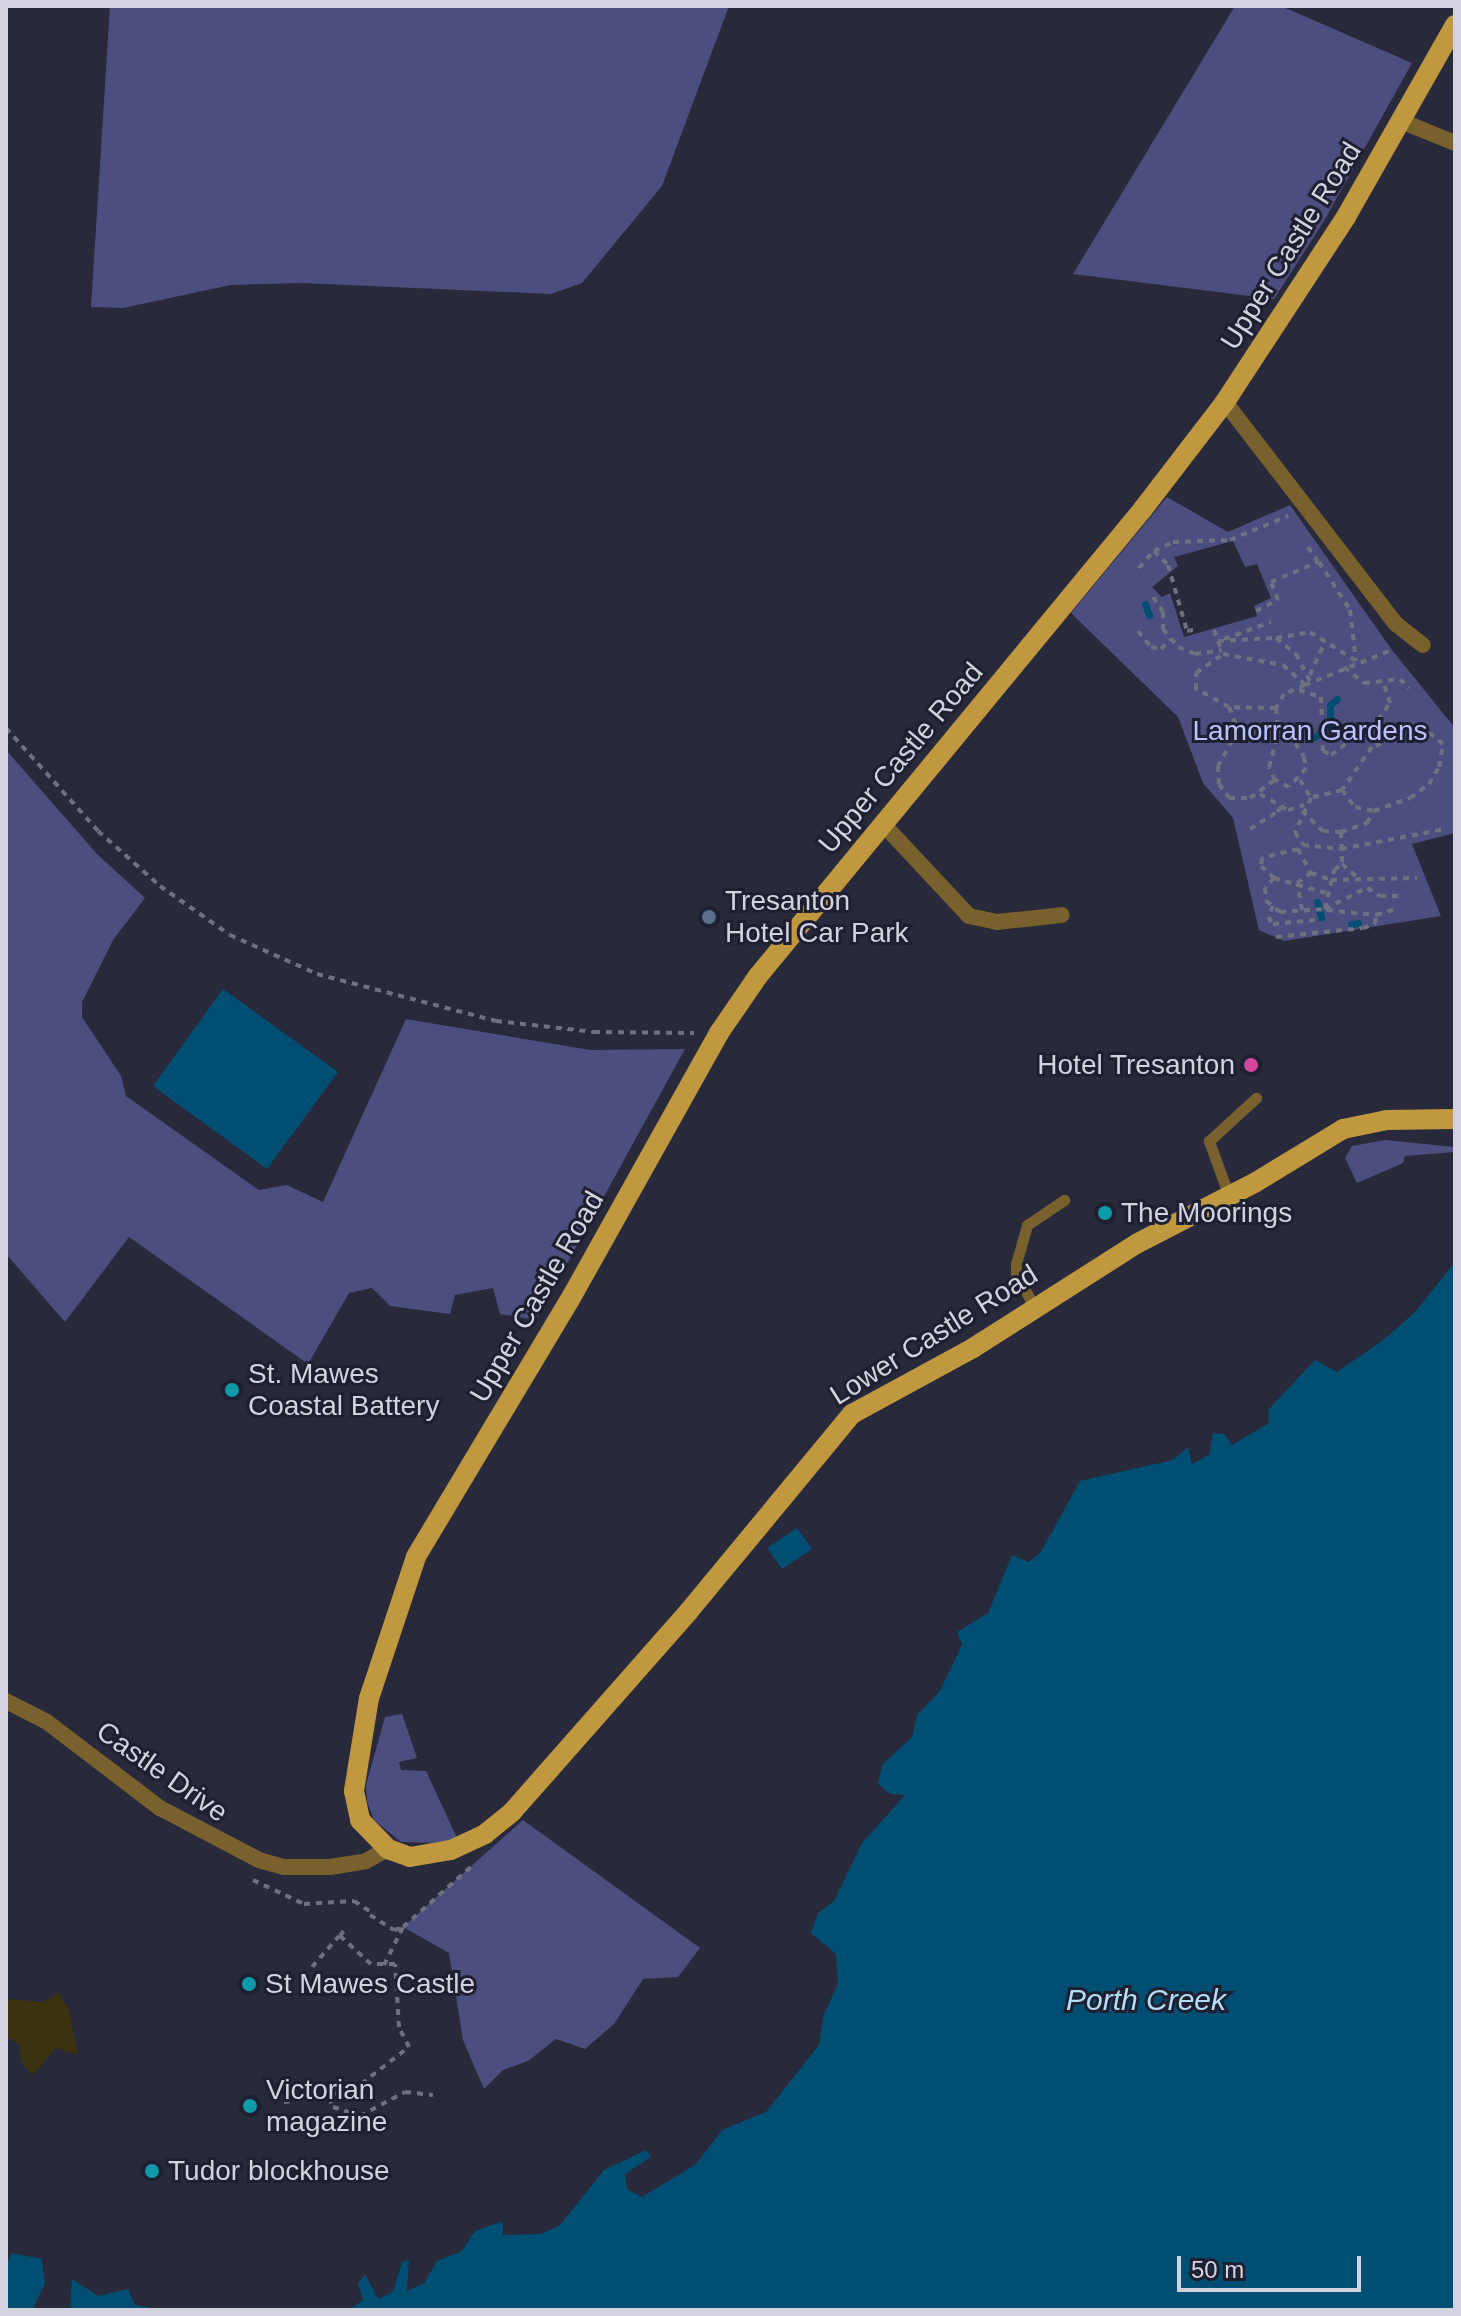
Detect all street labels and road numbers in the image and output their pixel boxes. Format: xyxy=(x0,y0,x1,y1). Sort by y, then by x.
street label: Upper Castle Road xyxy=(1214,136,1368,356)
street label: Upper Castle Road xyxy=(812,656,990,860)
street label: Upper Castle Road xyxy=(463,1185,611,1409)
street label: Lower Castle Road xyxy=(824,1258,1044,1412)
street label: Castle Drive xyxy=(90,1715,234,1829)

